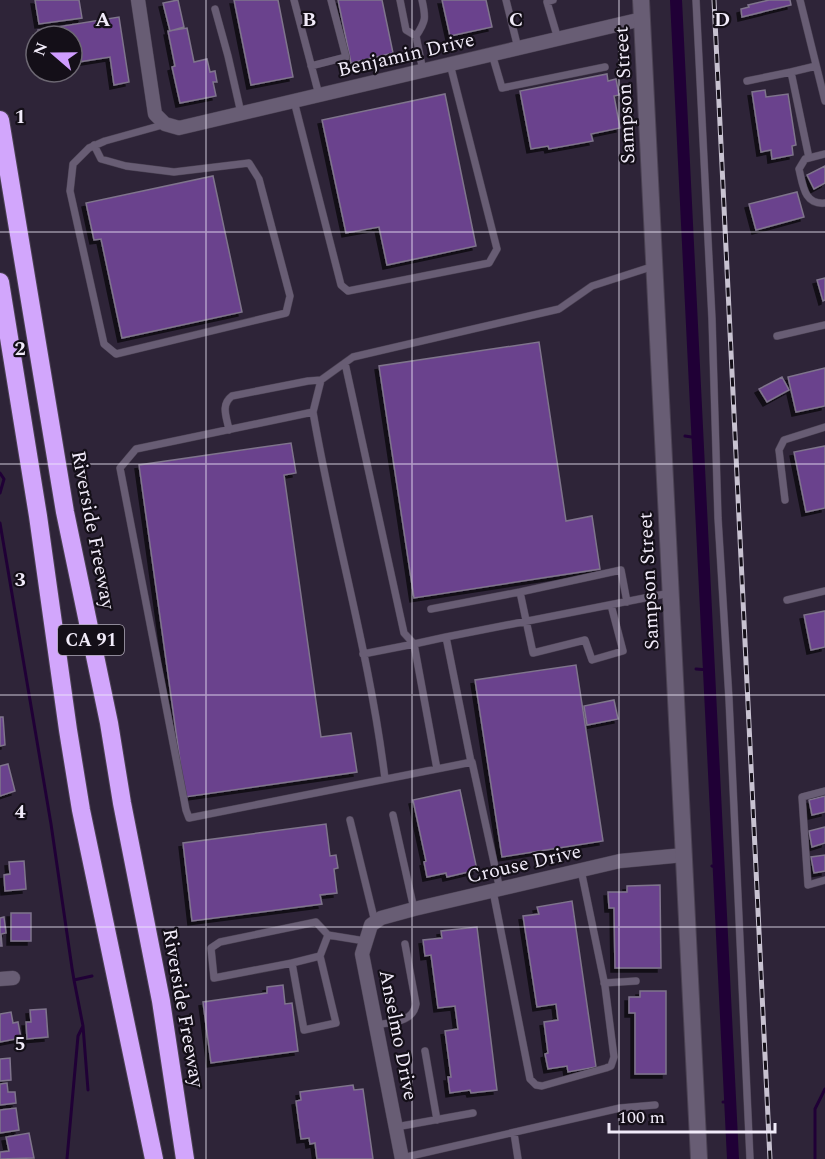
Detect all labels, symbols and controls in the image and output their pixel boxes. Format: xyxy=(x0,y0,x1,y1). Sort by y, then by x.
text: A xyxy=(95,5,111,35)
text: B xyxy=(302,5,316,35)
text: C xyxy=(509,5,523,35)
text: D xyxy=(714,5,730,35)
north arrow xyxy=(24,24,84,84)
street label: Benjamin Drive xyxy=(335,25,477,85)
street label: Sampson Street xyxy=(606,25,644,165)
text: N xyxy=(27,39,54,59)
text: 1 xyxy=(14,102,26,132)
text: 2 xyxy=(14,334,26,364)
street label: Riverside Freeway xyxy=(63,448,123,613)
street label: Sampson Street xyxy=(630,511,668,651)
text: 3 xyxy=(14,565,26,595)
road number: CA 91 xyxy=(58,625,124,655)
text: 4 xyxy=(14,797,26,827)
street label: Crouse Drive xyxy=(464,836,584,892)
street label: Riverside Freeway xyxy=(154,926,212,1091)
street label: Anselmo Drive xyxy=(371,967,425,1103)
text: 5 xyxy=(14,1029,26,1059)
scale bar xyxy=(609,1096,776,1134)
text: 100 m xyxy=(618,1104,665,1131)

